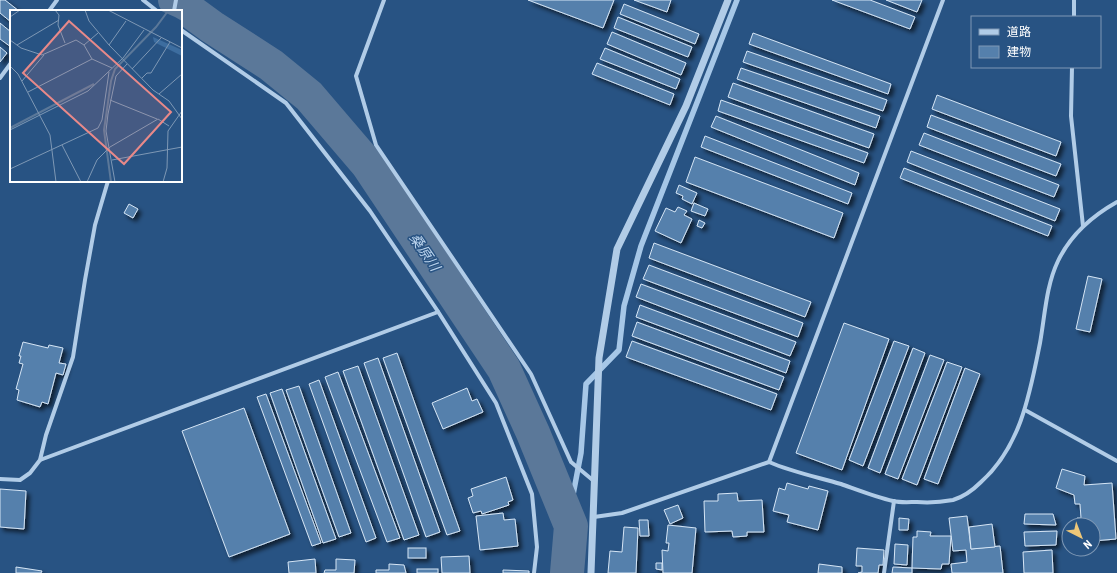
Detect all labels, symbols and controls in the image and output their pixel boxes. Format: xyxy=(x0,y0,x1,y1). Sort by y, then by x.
inset map xyxy=(10,10,182,182)
legend xyxy=(971,16,1101,68)
text: 道路 xyxy=(1007,25,1031,39)
text: 建物 xyxy=(1007,45,1031,59)
water label: 桑原川 xyxy=(407,230,444,276)
north arrow xyxy=(1061,517,1101,557)
text: N xyxy=(1080,537,1094,551)

